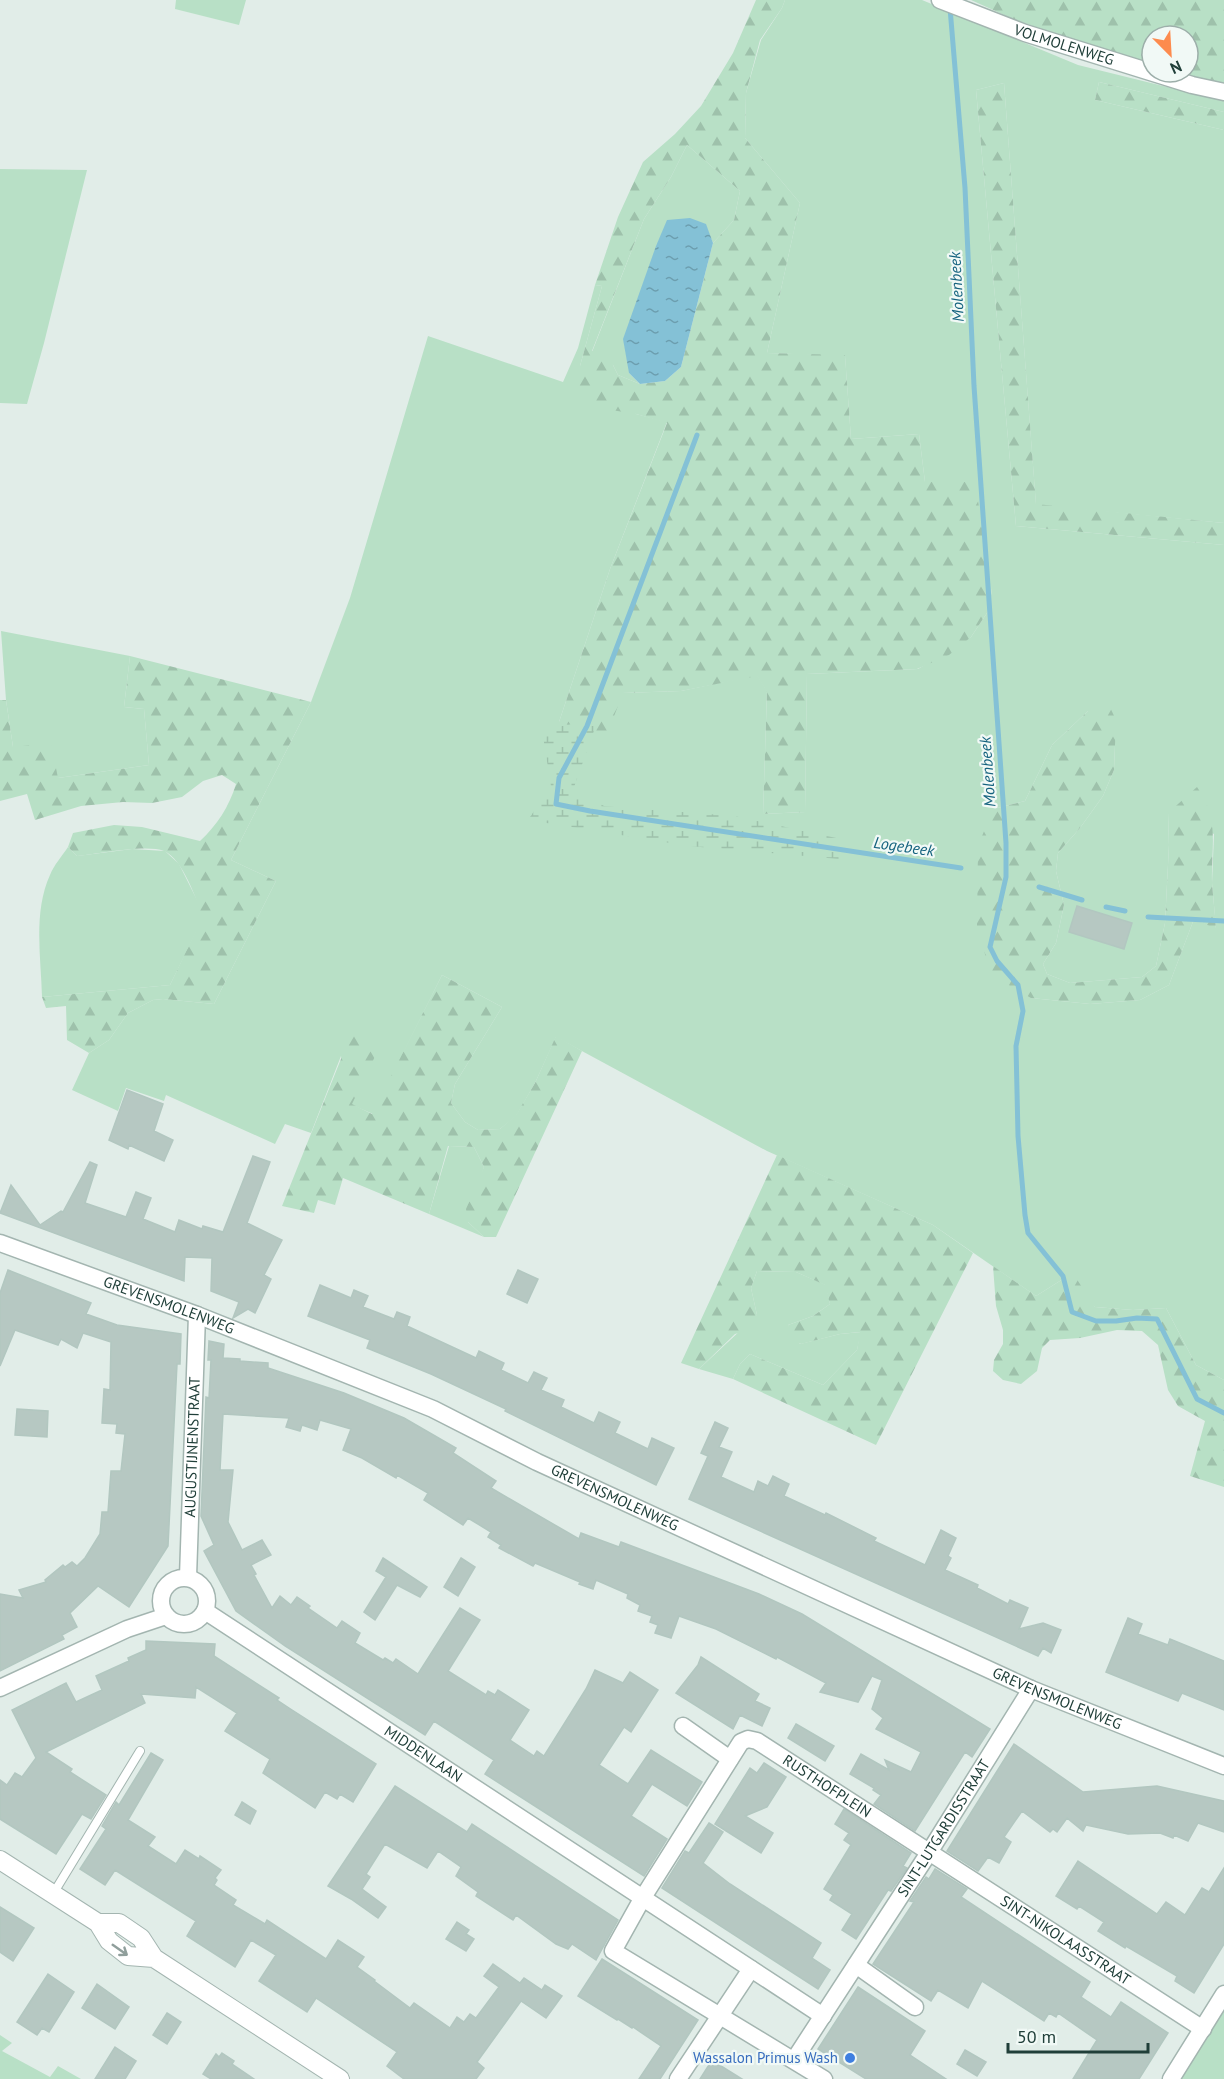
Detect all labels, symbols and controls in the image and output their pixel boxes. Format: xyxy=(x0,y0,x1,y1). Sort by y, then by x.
street label: VOLMOLENWEG xyxy=(1010,19,1117,69)
north arrow xyxy=(1140,24,1200,84)
text: N xyxy=(1167,56,1185,79)
water label: Molenbeek xyxy=(944,250,968,323)
water label: Molenbeek xyxy=(975,735,999,808)
water label: Logebeek xyxy=(872,832,936,860)
street label: GREVENSMOLENWEG xyxy=(101,1272,237,1338)
street label: AUGUSTIJNENSTRAAT xyxy=(180,1376,204,1518)
street label: GREVENSMOLENWEG xyxy=(548,1460,682,1535)
street label: GREVENSMOLENWEG xyxy=(990,1663,1125,1733)
street label: MIDDENLAAN xyxy=(381,1721,466,1786)
street label: RUSTHOFPLEIN xyxy=(779,1750,875,1821)
street label: SINT-LUTGARDISSTRAAT xyxy=(893,1755,994,1900)
street label: SINT-NIKOLAASSTRAAT xyxy=(997,1891,1135,1989)
one-way arrow xyxy=(112,1944,128,1956)
scale bar xyxy=(1008,2016,1148,2054)
text: 50 m xyxy=(1017,2025,1056,2048)
place label: Wassalon Primus Wash xyxy=(693,2048,838,2067)
marker: Wassalon Primus Wash xyxy=(843,2051,857,2065)

